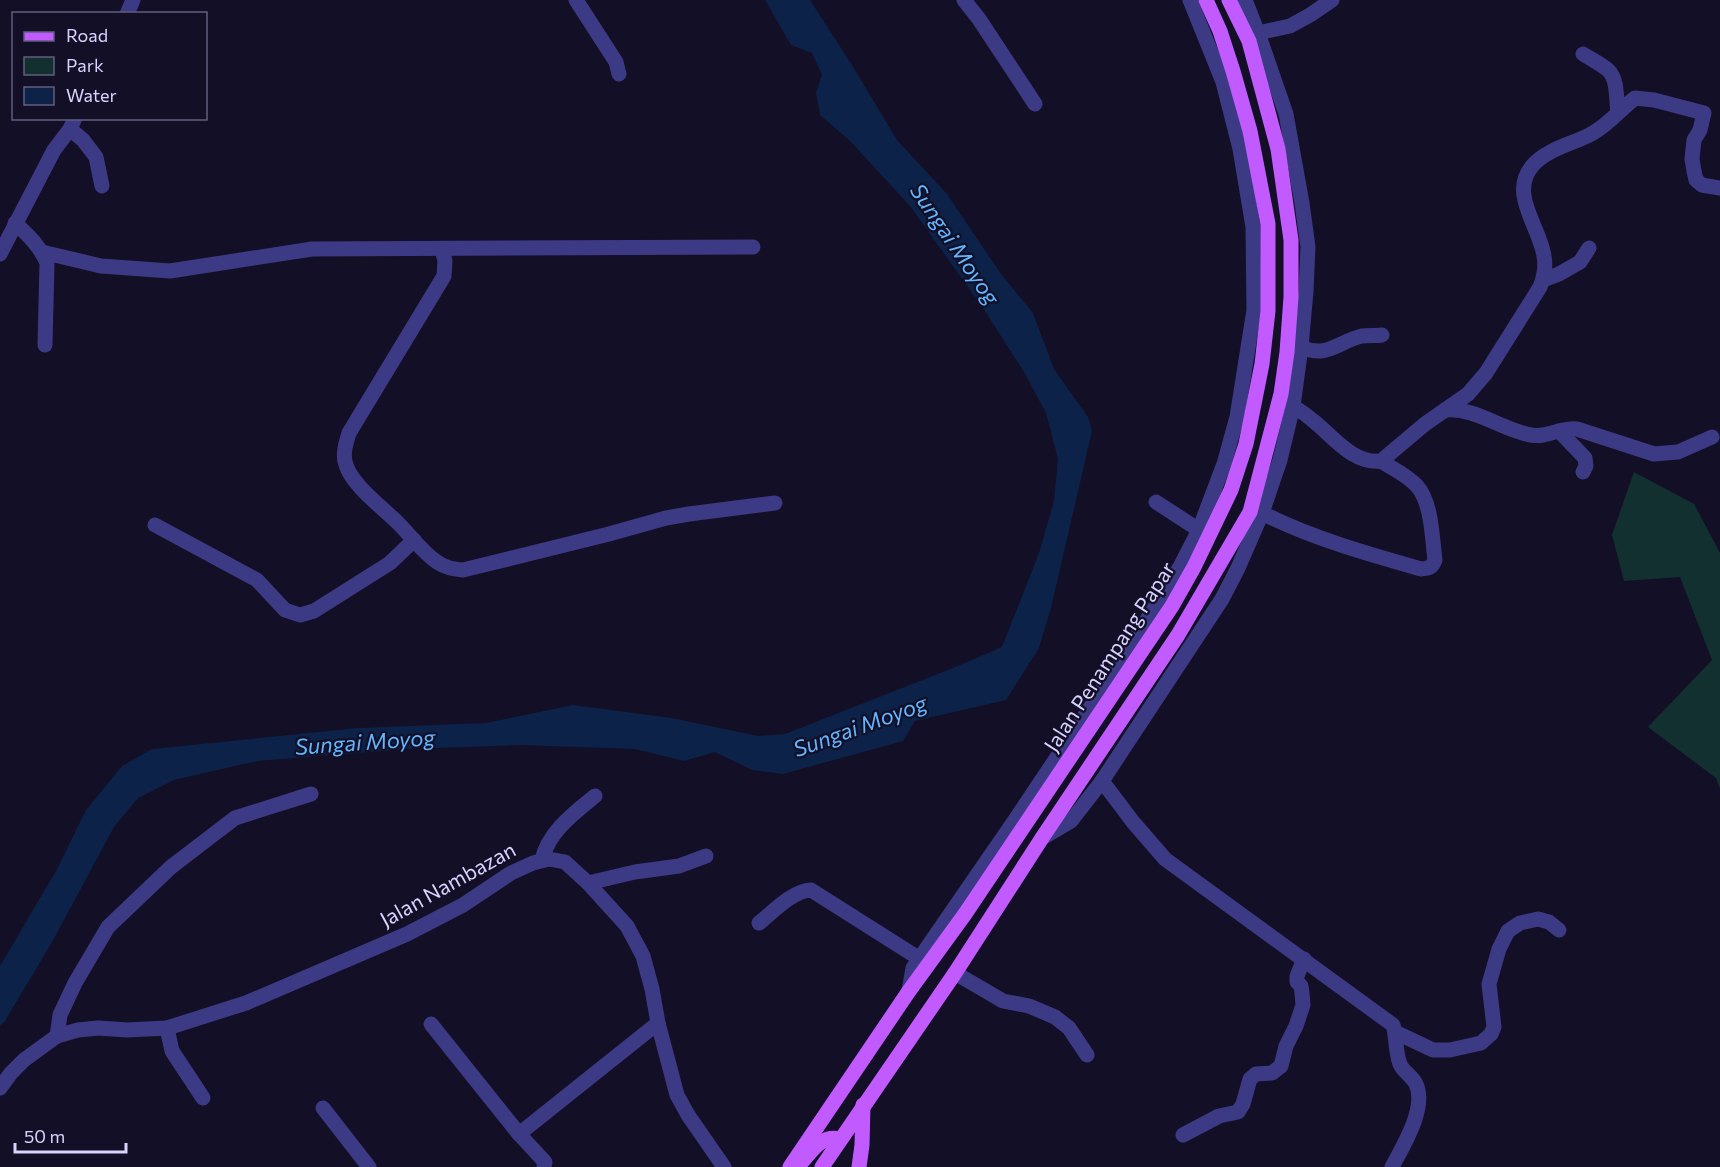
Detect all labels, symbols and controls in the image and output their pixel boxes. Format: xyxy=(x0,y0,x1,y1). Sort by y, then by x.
legend xyxy=(12,12,207,120)
text: Road xyxy=(66,24,108,46)
text: Park xyxy=(66,54,104,76)
text: Water xyxy=(66,84,117,106)
water label: Sungai Moyog xyxy=(905,178,1006,310)
street label: Jalan Penampang Papar xyxy=(1038,556,1180,756)
water label: Sungai Moyog xyxy=(789,688,931,762)
water label: Sungai Moyog xyxy=(294,723,437,760)
street label: Jalan Nambazan xyxy=(375,836,520,931)
scale bar xyxy=(15,1116,126,1154)
text: 50 m xyxy=(24,1125,65,1147)

